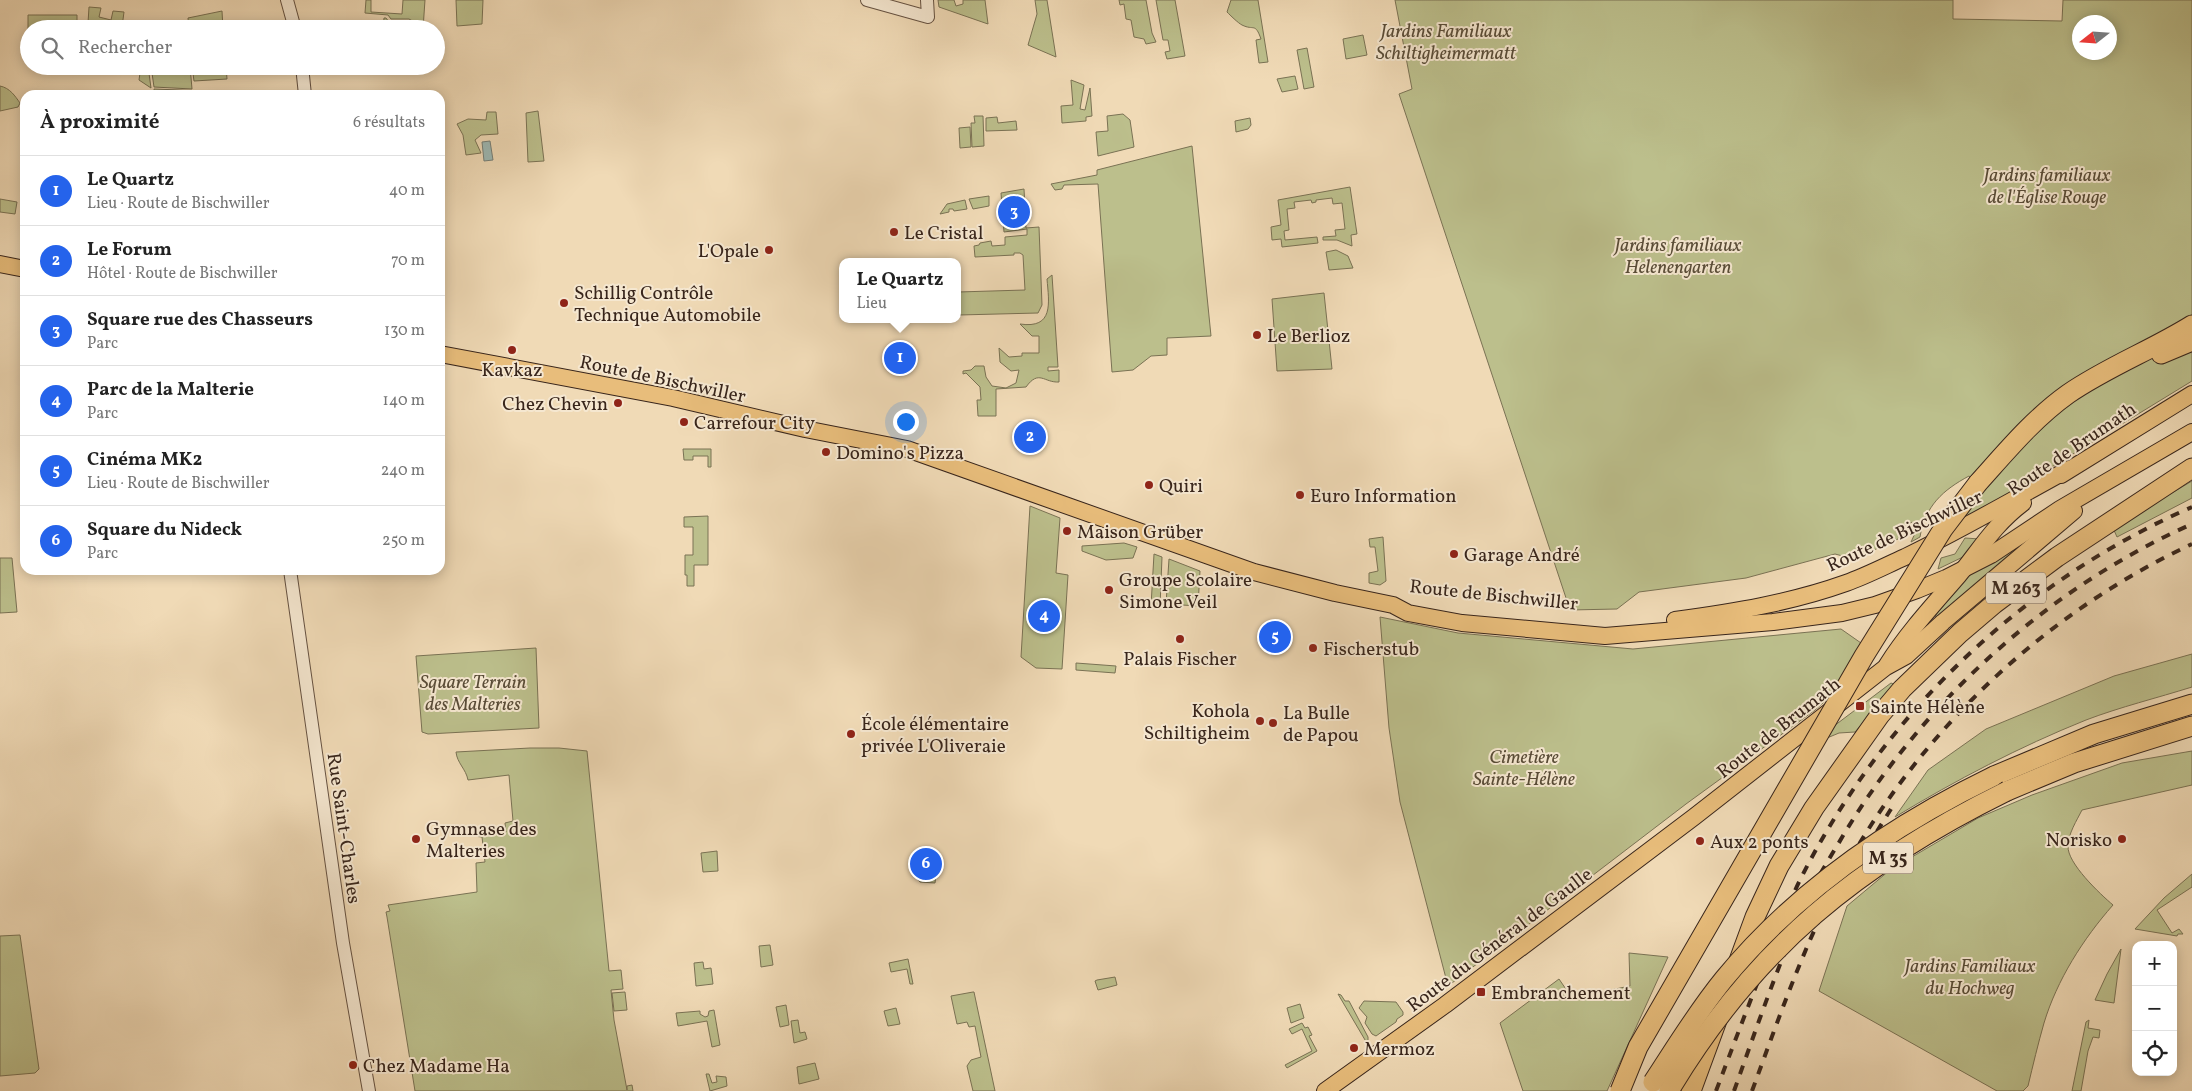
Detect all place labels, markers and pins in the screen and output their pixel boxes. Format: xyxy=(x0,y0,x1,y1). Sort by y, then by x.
pin: 3 xyxy=(998,193,1030,231)
place label: Le Cristal xyxy=(904,221,984,247)
marker: Le Cristal xyxy=(888,226,900,238)
place label: L'Opale xyxy=(698,239,759,265)
marker: L'Opale xyxy=(763,244,775,256)
place label: Schillig Contrôle Technique Automobile xyxy=(574,281,761,329)
marker: Schillig Contrôle Technique Automobile xyxy=(558,297,570,309)
place label: Le Berlioz xyxy=(1267,324,1350,350)
marker: Le Berlioz xyxy=(1251,329,1263,341)
pin: 1 xyxy=(884,339,916,377)
marker: Kavkaz xyxy=(506,344,518,356)
place label: Kavkaz xyxy=(481,358,543,384)
place label: Chez Chevin xyxy=(502,392,608,418)
marker: Chez Chevin xyxy=(612,397,624,409)
place label: Carrefour City xyxy=(694,411,815,437)
marker: Carrefour City xyxy=(678,416,690,428)
pin: 2 xyxy=(1014,418,1046,456)
place label: Domino's Pizza xyxy=(836,441,964,467)
marker: Domino's Pizza xyxy=(820,446,832,458)
place label: Quiri xyxy=(1159,474,1203,500)
marker: Quiri xyxy=(1143,479,1155,491)
place label: Euro Information xyxy=(1310,484,1456,510)
marker: Euro Information xyxy=(1294,489,1306,501)
place label: Maison Grüber xyxy=(1077,520,1203,546)
marker: Maison Grüber xyxy=(1061,525,1073,537)
place label: Garage André xyxy=(1464,543,1580,569)
marker: Garage André xyxy=(1448,548,1460,560)
place label: Groupe Scolaire Simone Veil xyxy=(1119,568,1252,616)
marker: Groupe Scolaire Simone Veil xyxy=(1103,584,1115,596)
pin: 4 xyxy=(1028,597,1060,635)
pin: 5 xyxy=(1259,618,1291,656)
marker: Palais Fischer xyxy=(1174,633,1186,645)
place label: Fischerstub xyxy=(1323,637,1419,663)
marker: Fischerstub xyxy=(1307,642,1319,654)
place label: Palais Fischer xyxy=(1123,647,1237,673)
place label: Sainte Hélène xyxy=(1870,695,1985,721)
place label: Kohola Schiltigheim xyxy=(1144,699,1250,747)
marker: Sainte Hélène xyxy=(1854,700,1866,712)
place label: La Bulle de Papou xyxy=(1283,701,1359,749)
place label: École élémentaire privée L'Oliveraie xyxy=(861,712,1009,760)
marker: Kohola Schiltigheim xyxy=(1254,715,1266,727)
marker: La Bulle de Papou xyxy=(1267,717,1279,729)
marker: École élémentaire privée L'Oliveraie xyxy=(845,728,857,740)
place label: Gymnase des Malteries xyxy=(426,817,537,865)
place label: Norisko xyxy=(2046,828,2112,854)
place label: Aux 2 ponts xyxy=(1710,830,1809,856)
marker: Gymnase des Malteries xyxy=(410,833,422,845)
marker: Norisko xyxy=(2116,833,2128,845)
marker: Aux 2 ponts xyxy=(1694,835,1706,847)
pin: 6 xyxy=(910,845,942,883)
place label: Embranchement xyxy=(1491,981,1631,1007)
marker: Embranchement xyxy=(1475,986,1487,998)
place label: Mermoz xyxy=(1364,1037,1435,1063)
marker: Mermoz xyxy=(1348,1042,1360,1054)
place label: Chez Madame Ha xyxy=(363,1054,510,1080)
marker: Chez Madame Ha xyxy=(347,1059,359,1071)

